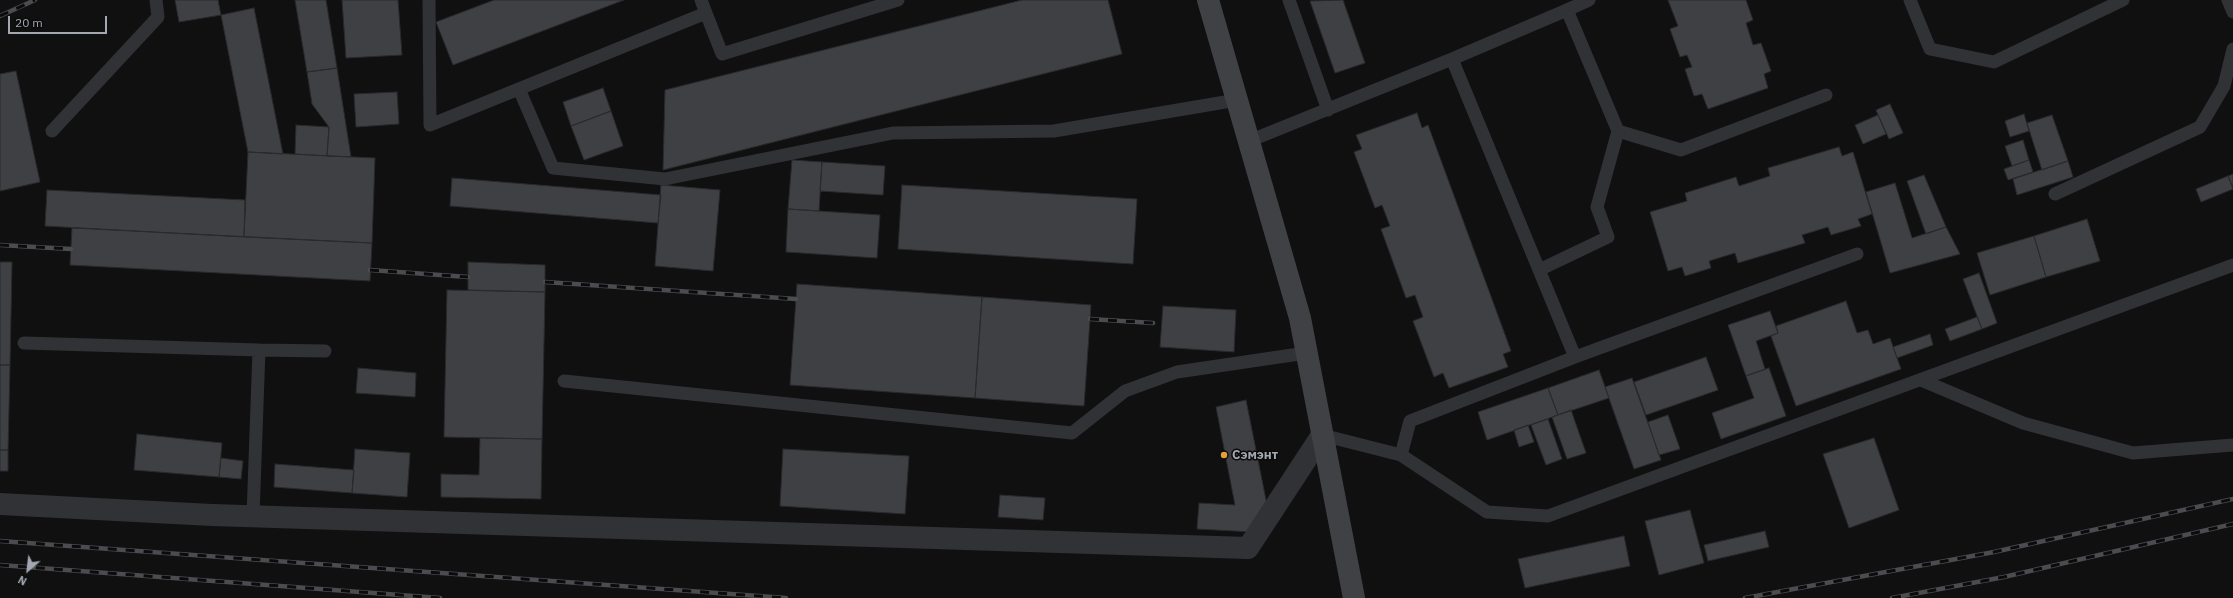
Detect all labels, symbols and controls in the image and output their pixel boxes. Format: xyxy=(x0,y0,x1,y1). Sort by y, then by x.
scale bar xyxy=(10,8,109,34)
text: 20 m xyxy=(15,15,43,30)
place label: Сэмэнт xyxy=(1232,447,1278,463)
marker: Сэмэнт xyxy=(1219,450,1229,460)
north arrow xyxy=(8,550,48,590)
text: N xyxy=(16,573,29,589)

